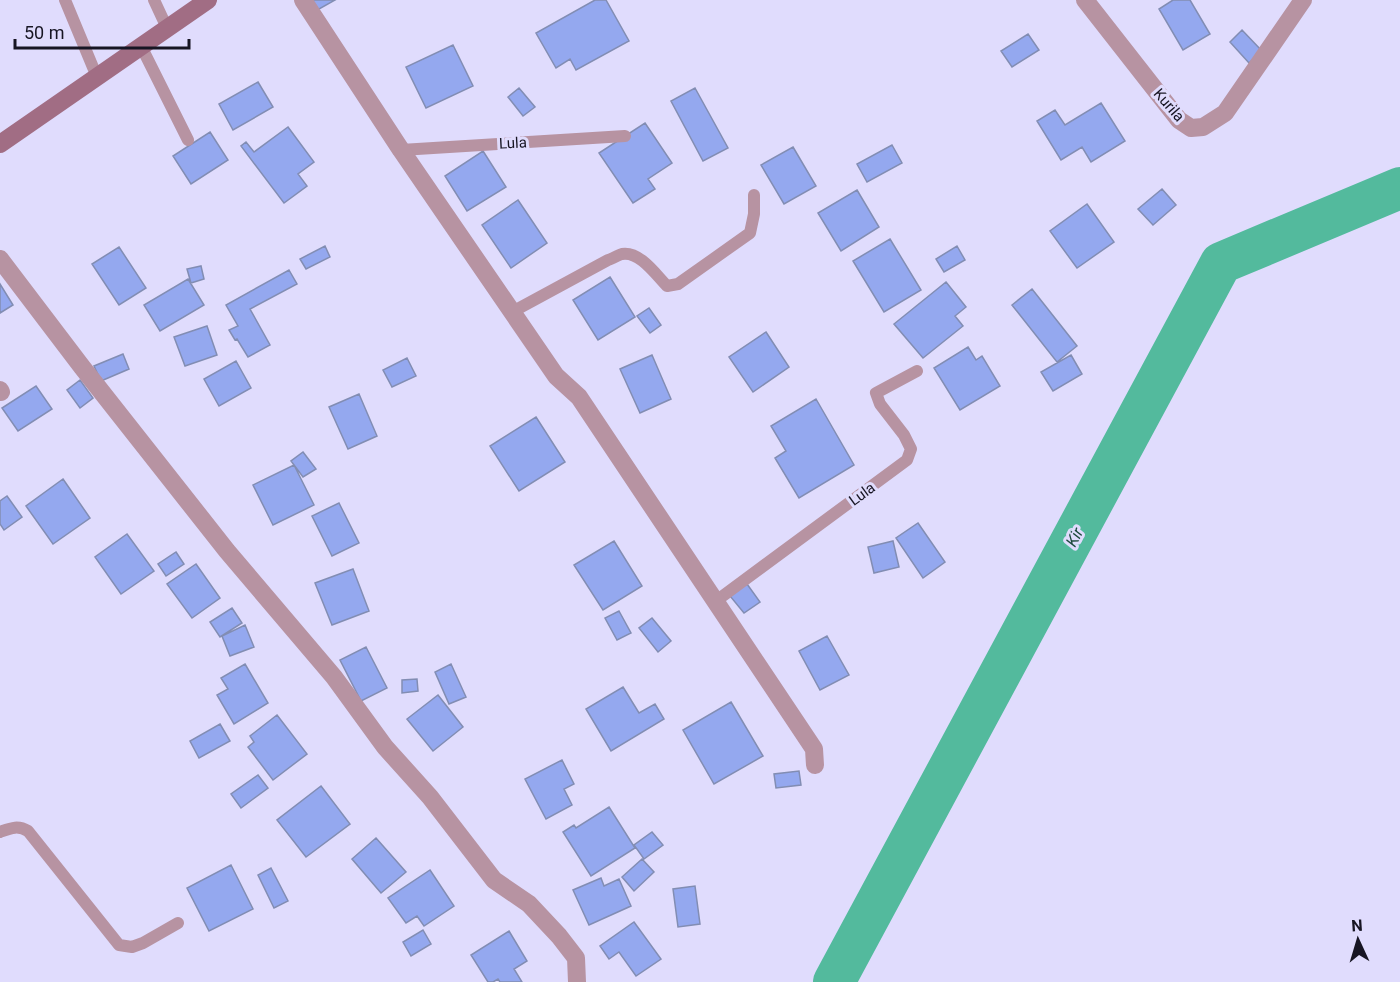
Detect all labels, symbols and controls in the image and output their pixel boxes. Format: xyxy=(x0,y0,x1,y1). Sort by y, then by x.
scale bar xyxy=(15,12,189,50)
text: 50 m xyxy=(24,22,64,43)
street label: Kurila xyxy=(1150,85,1188,125)
street label: Lula xyxy=(499,133,527,153)
street label: Lula xyxy=(845,479,879,509)
water label: Kir xyxy=(1062,524,1088,550)
north arrow xyxy=(1328,910,1388,970)
text: N xyxy=(1351,916,1363,935)

